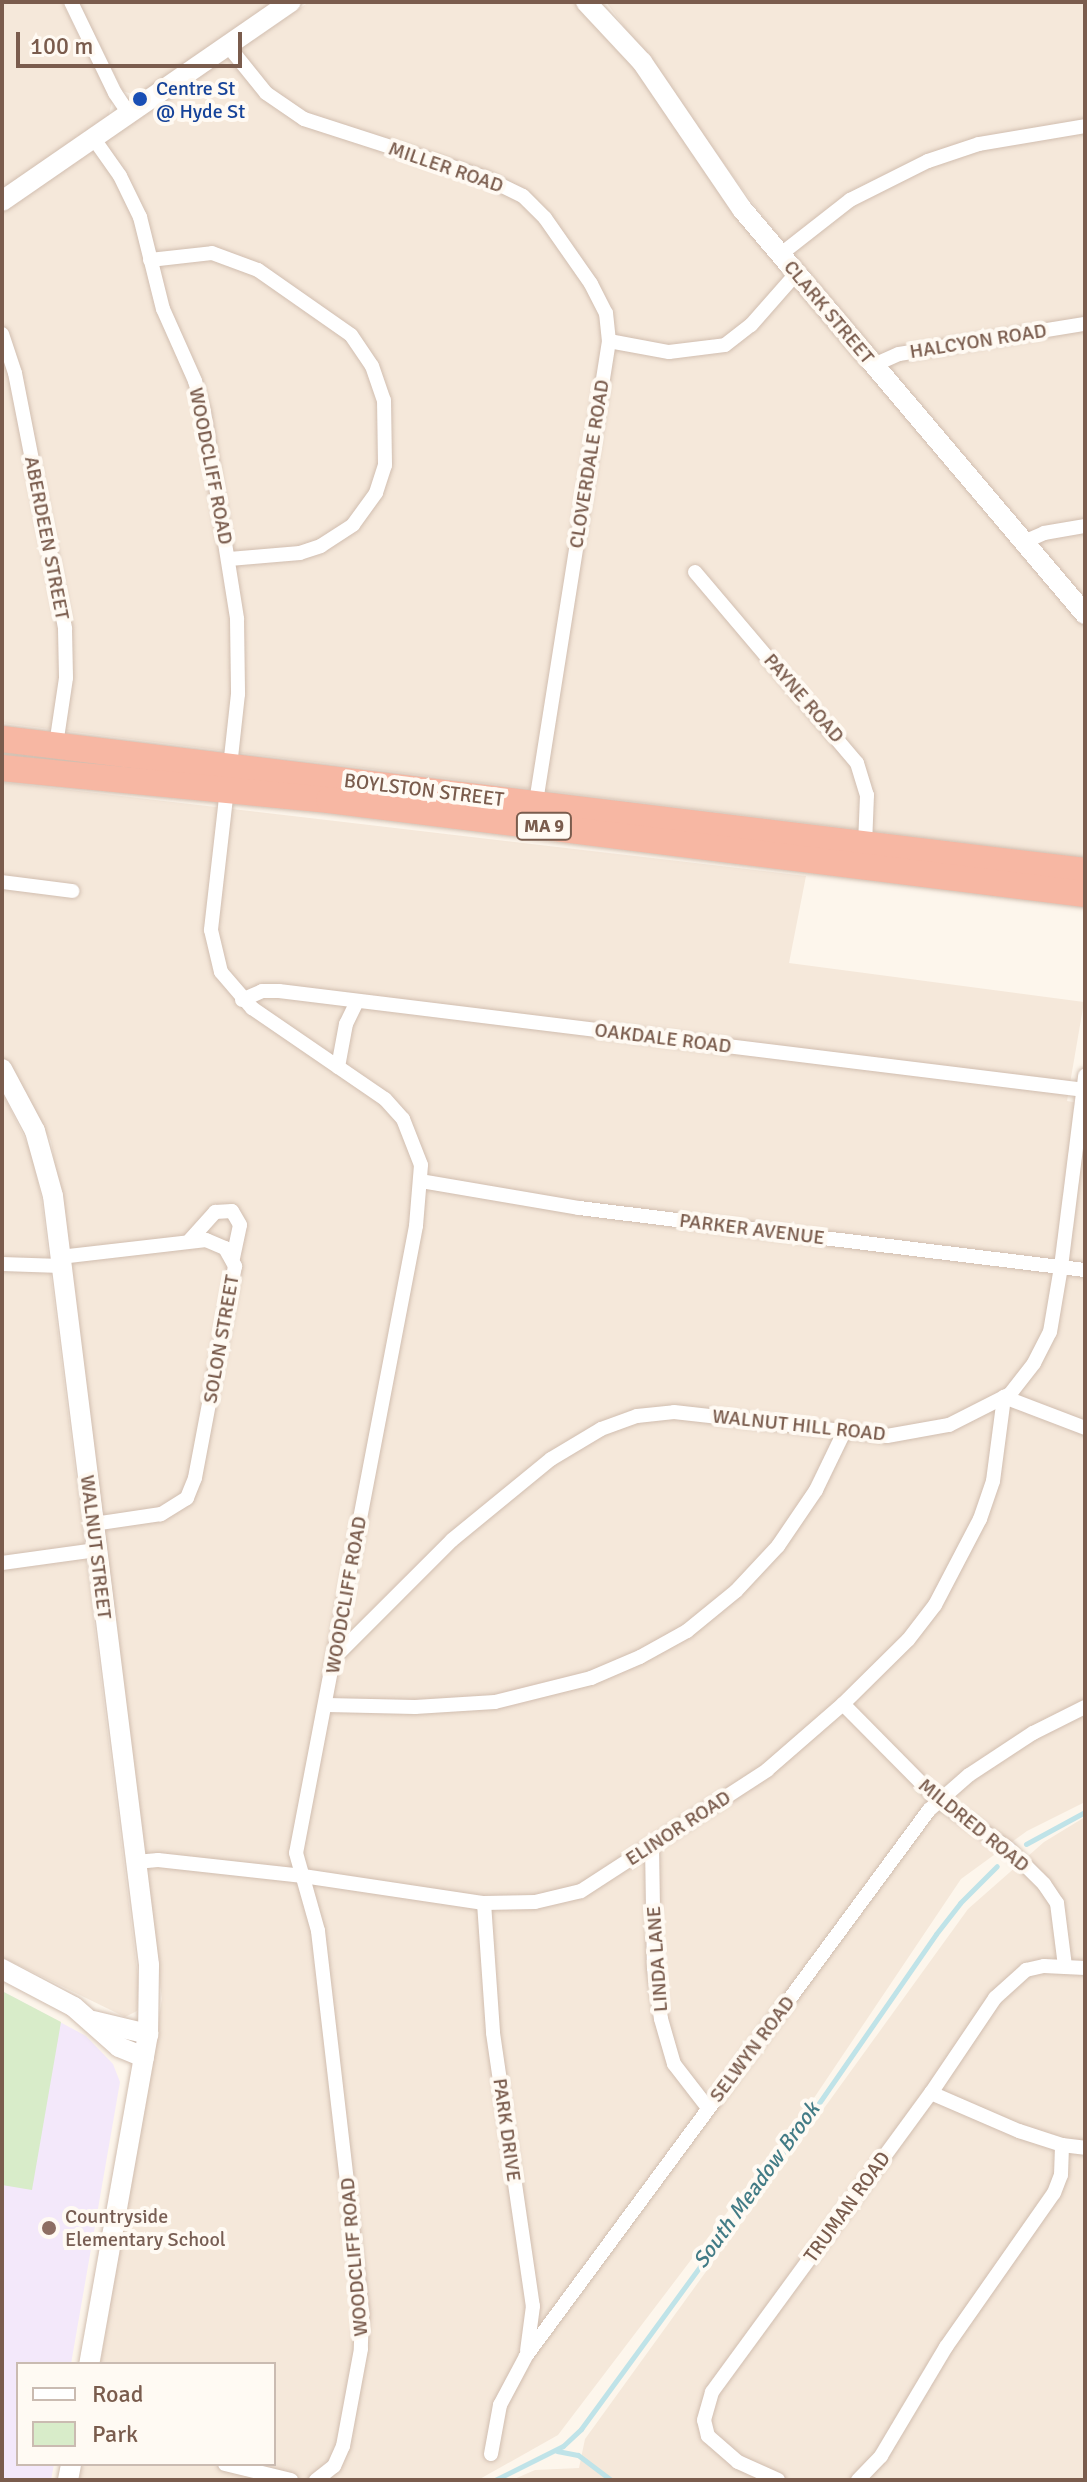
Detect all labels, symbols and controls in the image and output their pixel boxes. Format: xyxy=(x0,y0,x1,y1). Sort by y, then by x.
scale bar xyxy=(20,16,246,66)
text: 100 m xyxy=(30,31,93,61)
place label: Centre St @ Hyde St xyxy=(156,76,245,123)
marker: Centre St @ Hyde St xyxy=(131,90,149,108)
street label: MILLER ROAD xyxy=(385,136,507,198)
street label: CLARK STREET xyxy=(779,255,879,369)
street label: HALCYON ROAD xyxy=(908,318,1048,364)
street label: CLOVERDALE ROAD xyxy=(564,378,614,550)
street label: WOODCLIFF ROAD xyxy=(184,385,238,547)
street label: ABERDEEN STREET xyxy=(19,454,75,622)
street label: PAYNE ROAD xyxy=(759,648,849,748)
street label: BOYLSTON STREET xyxy=(343,768,505,812)
road number: MA 9 xyxy=(514,812,574,840)
street label: OAKDALE ROAD xyxy=(593,1018,733,1058)
street label: PARKER AVENUE xyxy=(678,1208,826,1250)
street label: SOLON STREET xyxy=(198,1273,244,1405)
street label: WALNUT HILL ROAD xyxy=(711,1404,887,1446)
street label: WALNUT STREET xyxy=(75,1474,117,1620)
street label: WOODCLIFF ROAD xyxy=(320,1514,372,1676)
street label: MILDRED ROAD xyxy=(914,1773,1034,1877)
street label: ELINOR ROAD xyxy=(621,1785,735,1871)
street label: LINDA LANE xyxy=(641,1905,673,2013)
street label: SELWYN ROAD xyxy=(704,1991,800,2107)
street label: PARK DRIVE xyxy=(488,2077,526,2183)
water label: South Meadow Brook xyxy=(687,2097,825,2273)
street label: TRUMAN ROAD xyxy=(799,2147,895,2267)
street label: WOODCLIFF ROAD xyxy=(335,2177,373,2337)
place label: Countryside Elementary School xyxy=(65,2204,226,2251)
marker: Countryside Elementary School xyxy=(40,2219,58,2237)
legend xyxy=(16,2362,276,2466)
text: Road xyxy=(92,2379,143,2409)
text: Park xyxy=(92,2419,138,2449)

